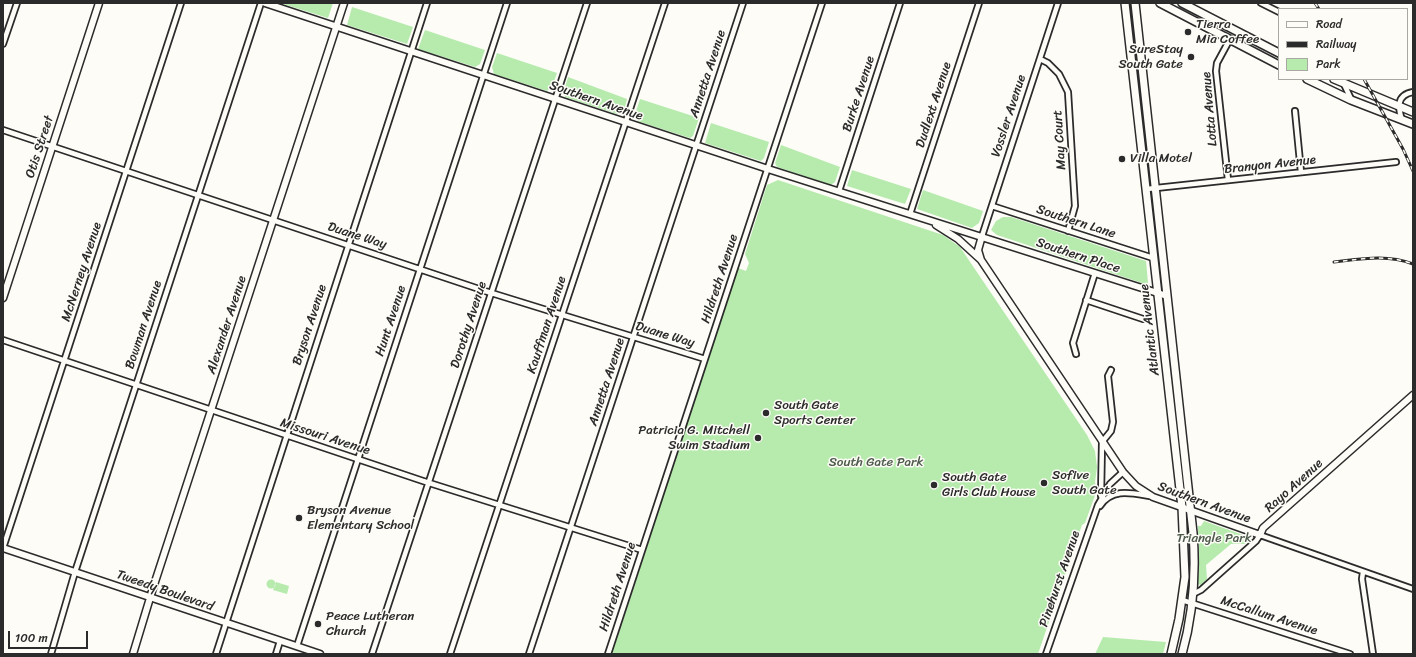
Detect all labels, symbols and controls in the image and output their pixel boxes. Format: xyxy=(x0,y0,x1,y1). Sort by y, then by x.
legend xyxy=(1278,8,1408,80)
text: Road xyxy=(1316,13,1342,35)
place label: Tierra Mia Coffee xyxy=(1196,17,1259,48)
marker: Tierra Mia Coffee xyxy=(1183,27,1193,37)
street label: Annetta Avenue xyxy=(686,28,730,120)
text: Railway xyxy=(1316,33,1357,55)
place label: SureStay South Gate xyxy=(1118,42,1183,73)
marker: SureStay South Gate xyxy=(1186,52,1196,62)
text: Park xyxy=(1316,53,1341,75)
street label: Burke Avenue xyxy=(839,54,879,134)
street label: Dudlext Avenue xyxy=(913,60,955,150)
street label: Lotta Avenue xyxy=(1199,71,1221,147)
street label: Vossler Avenue xyxy=(988,73,1030,159)
street label: Southern Avenue xyxy=(547,78,645,124)
street label: May Court xyxy=(1050,110,1070,170)
street label: Otis Street xyxy=(23,114,57,180)
place label: Villa Motel xyxy=(1130,151,1192,167)
street label: Branyon Avenue xyxy=(1223,152,1317,178)
marker: Villa Motel xyxy=(1117,154,1127,164)
street label: Southern Lane xyxy=(1034,202,1118,242)
street label: Duane Way xyxy=(325,219,389,253)
street label: McNerney Avenue xyxy=(59,220,105,324)
street label: Hildreth Avenue xyxy=(698,232,742,326)
street label: Southern Place xyxy=(1034,235,1122,277)
street label: Alexander Avenue xyxy=(204,274,250,376)
street label: Kauffman Avenue xyxy=(524,274,570,376)
street label: Bowman Avenue xyxy=(122,279,166,371)
street label: Dorothy Avenue xyxy=(448,280,490,370)
street label: Bryson Avenue xyxy=(290,283,330,367)
street label: Atlantic Avenue xyxy=(1137,283,1163,377)
street label: Hunt Avenue xyxy=(372,284,410,358)
street label: Duane Way xyxy=(633,319,697,351)
street label: Annetta Avenue xyxy=(585,336,629,428)
place label: South Gate Sports Center xyxy=(774,398,855,429)
marker: South Gate Sports Center xyxy=(761,408,771,418)
street label: Missouri Avenue xyxy=(278,415,372,459)
place label: Patricia G. Mitchell Swim Stadium xyxy=(638,423,750,454)
marker: Patricia G. Mitchell Swim Stadium xyxy=(753,433,763,443)
park label: South Gate Park xyxy=(829,455,923,471)
street label: Rayo Avenue xyxy=(1262,456,1326,516)
place label: Sofive South Gate xyxy=(1052,468,1117,499)
place label: South Gate Girls Club House xyxy=(942,470,1036,501)
marker: Sofive South Gate xyxy=(1039,478,1049,488)
street label: Southern Avenue xyxy=(1155,479,1253,527)
marker: South Gate Girls Club House xyxy=(929,480,939,490)
place label: Bryson Avenue Elementary School xyxy=(307,503,414,534)
marker: Bryson Avenue Elementary School xyxy=(294,513,304,523)
street label: Pinehurst Avenue xyxy=(1036,529,1084,629)
park label: Triangle Park xyxy=(1176,531,1252,547)
street label: Hildreth Avenue xyxy=(596,540,640,634)
street label: Tweedy Boulevard xyxy=(114,567,216,615)
street label: McCallum Avenue xyxy=(1219,593,1319,639)
place label: Peace Lutheran Church xyxy=(326,609,414,640)
marker: Peace Lutheran Church xyxy=(313,619,323,629)
scale bar xyxy=(10,623,90,649)
text: 100 m xyxy=(15,627,48,649)

